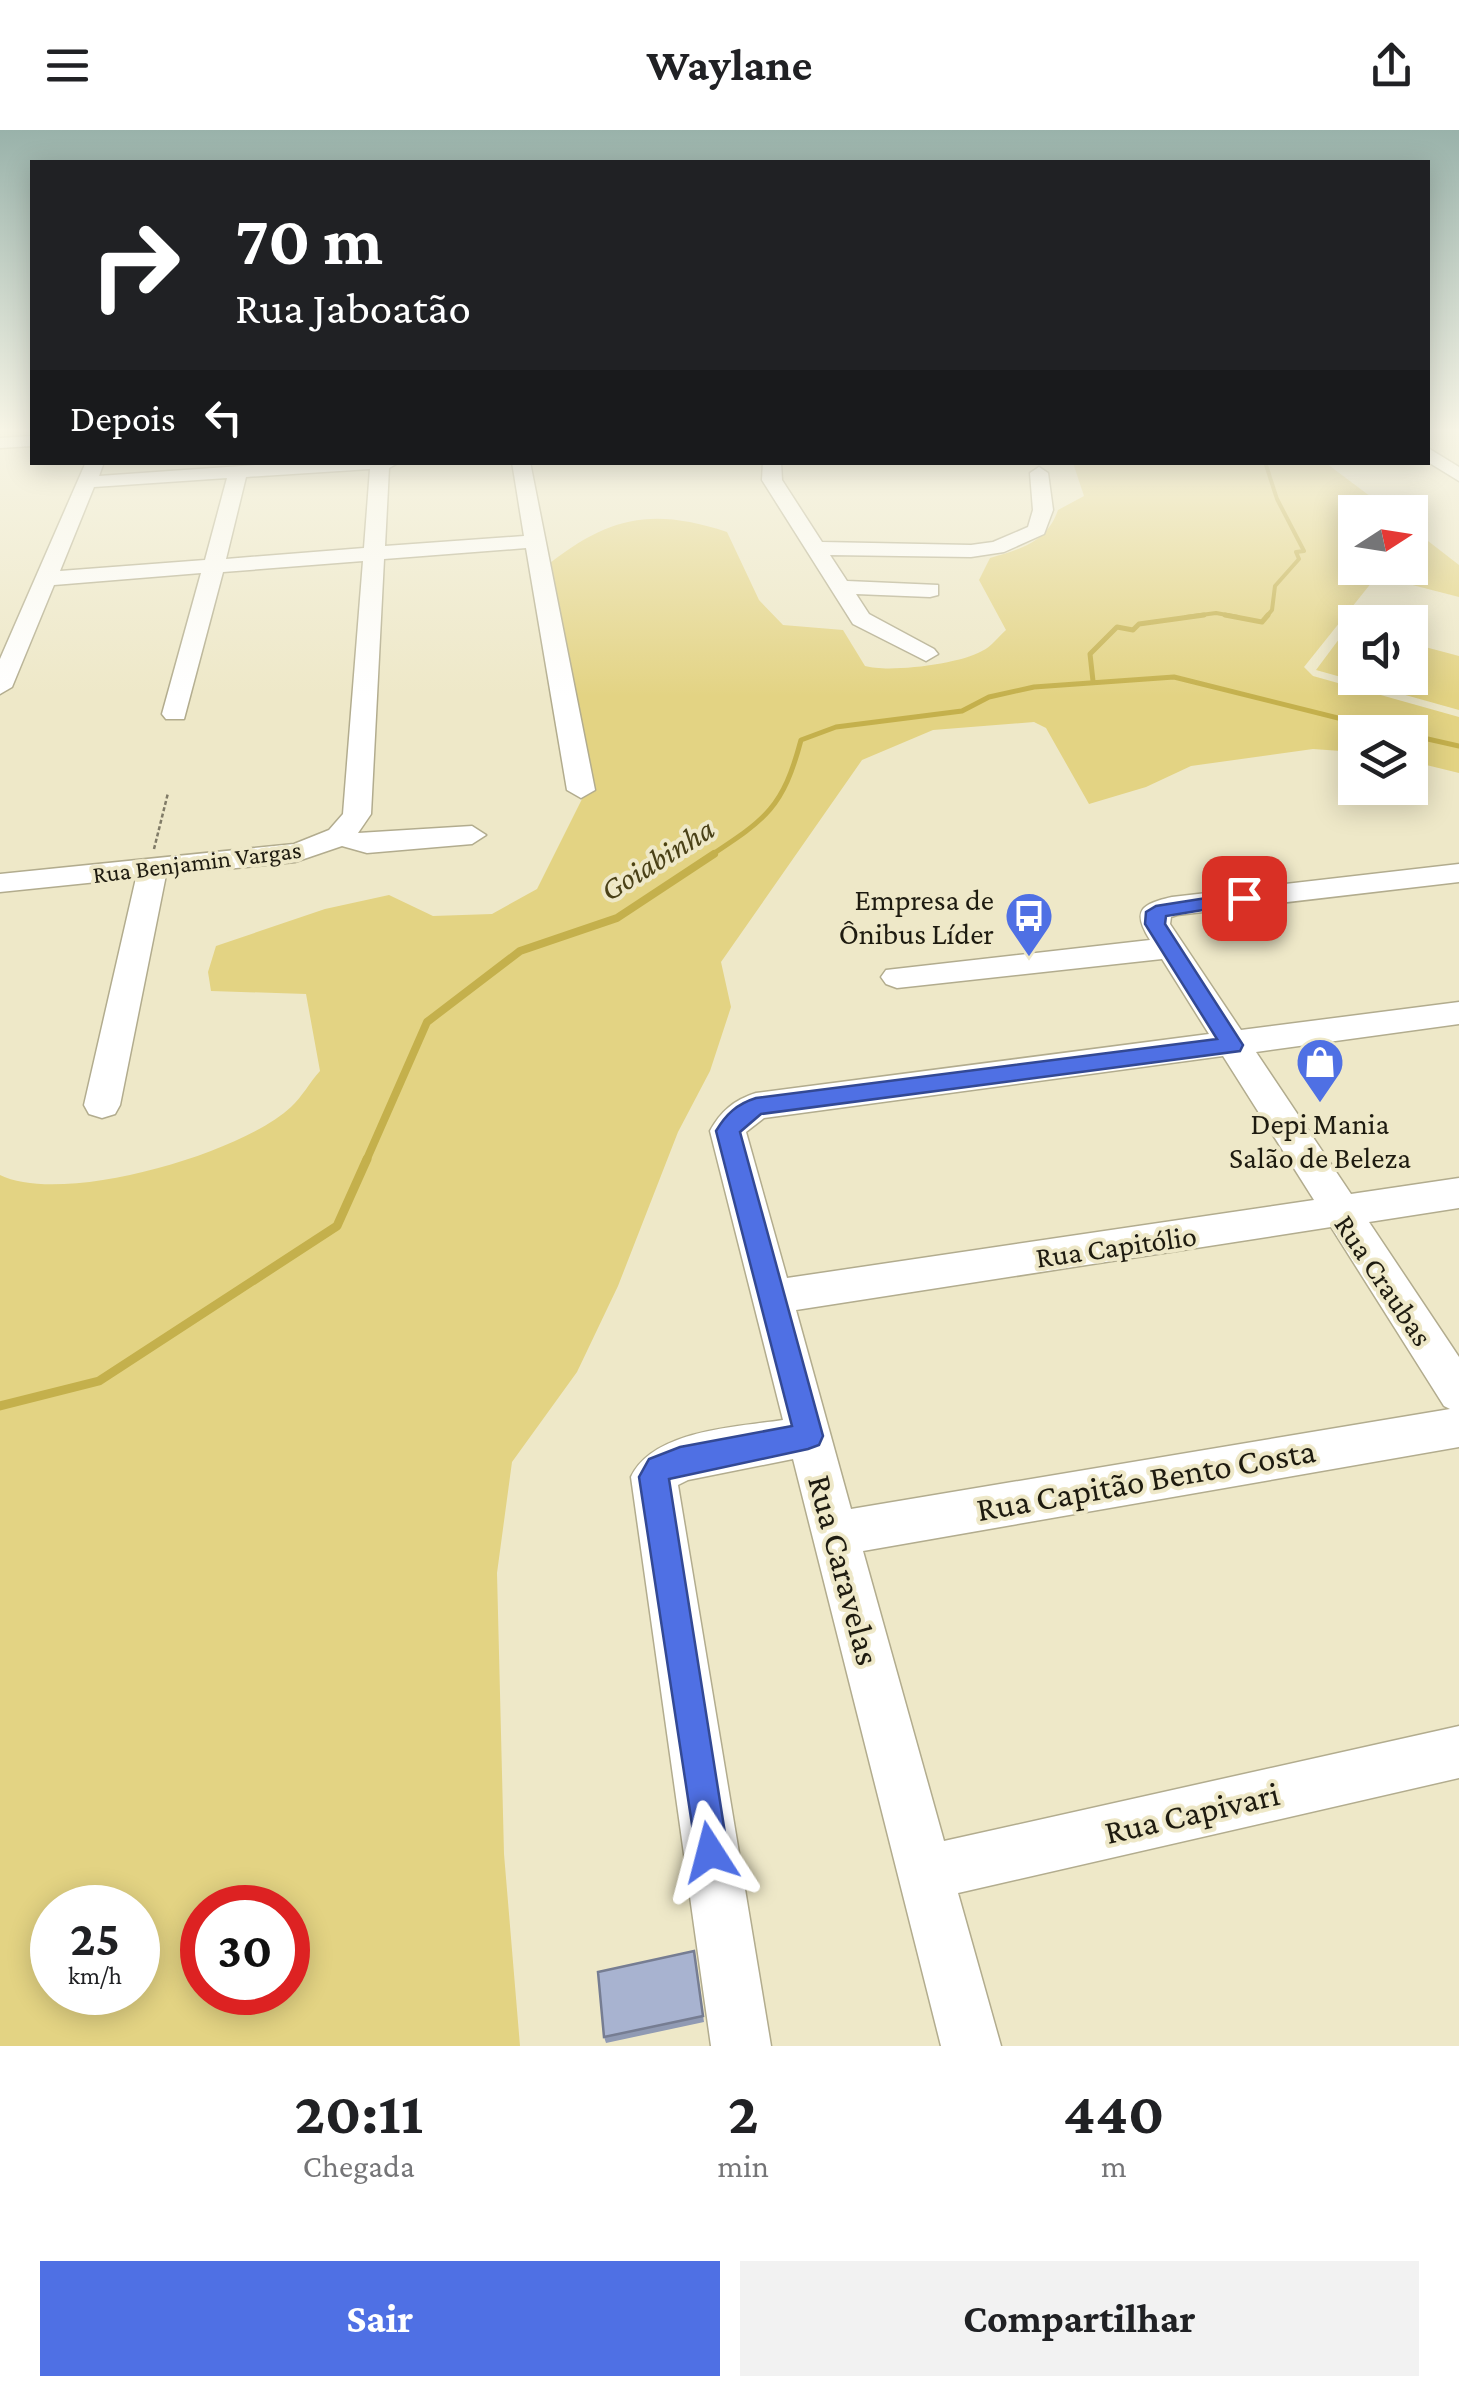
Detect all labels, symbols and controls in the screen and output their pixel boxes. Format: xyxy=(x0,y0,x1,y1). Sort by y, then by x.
icon: menu xyxy=(40,38,95,93)
icon: share xyxy=(1364,38,1419,93)
text: Waylane xyxy=(646,40,813,90)
icon: right xyxy=(70,200,200,330)
text: 70 m xyxy=(235,201,383,279)
text: Rua Jaboatão xyxy=(235,283,471,333)
icon: left xyxy=(196,390,251,445)
text: Depois xyxy=(70,397,176,439)
north arrow xyxy=(1338,495,1428,585)
map controls xyxy=(1338,495,1428,805)
button: sound xyxy=(1338,605,1428,695)
button: layers xyxy=(1338,715,1428,805)
water label: Goiabinha xyxy=(594,810,720,908)
street label: Rua Benjamin Vargas xyxy=(91,836,303,889)
pin xyxy=(1202,856,1287,941)
icon: arrive xyxy=(1217,871,1272,926)
place label: Empresa de Ônibus Líder xyxy=(839,883,994,950)
bus stop icon: Empresa de Ônibus Líder xyxy=(1003,890,1055,958)
shop icon: Depi Mania Salão de Beleza xyxy=(1294,1036,1346,1104)
place label: Depi Mania Salão de Beleza xyxy=(1229,1107,1411,1174)
street label: Rua Craubas xyxy=(1328,1208,1440,1352)
street label: Rua Capitólio xyxy=(1034,1218,1199,1275)
street label: Rua Capitão Bento Costa xyxy=(973,1431,1319,1529)
street label: Rua Caravelas xyxy=(800,1471,888,1669)
street label: Rua Capivari xyxy=(1101,1774,1283,1852)
position arrow xyxy=(658,1800,762,1904)
speed limit sign: 30 xyxy=(180,1885,310,2015)
text: 25 xyxy=(70,1910,120,1966)
text: km/h xyxy=(68,1962,122,1989)
text: 20:11 xyxy=(294,2079,423,2146)
text: 2 xyxy=(728,2079,759,2146)
text: 440 xyxy=(1063,2079,1165,2146)
text: Chegada xyxy=(303,2148,415,2184)
text: min xyxy=(718,2148,769,2184)
text: m xyxy=(1101,2148,1127,2184)
button: Sair xyxy=(40,2261,720,2376)
button: Compartilhar xyxy=(740,2261,1419,2376)

